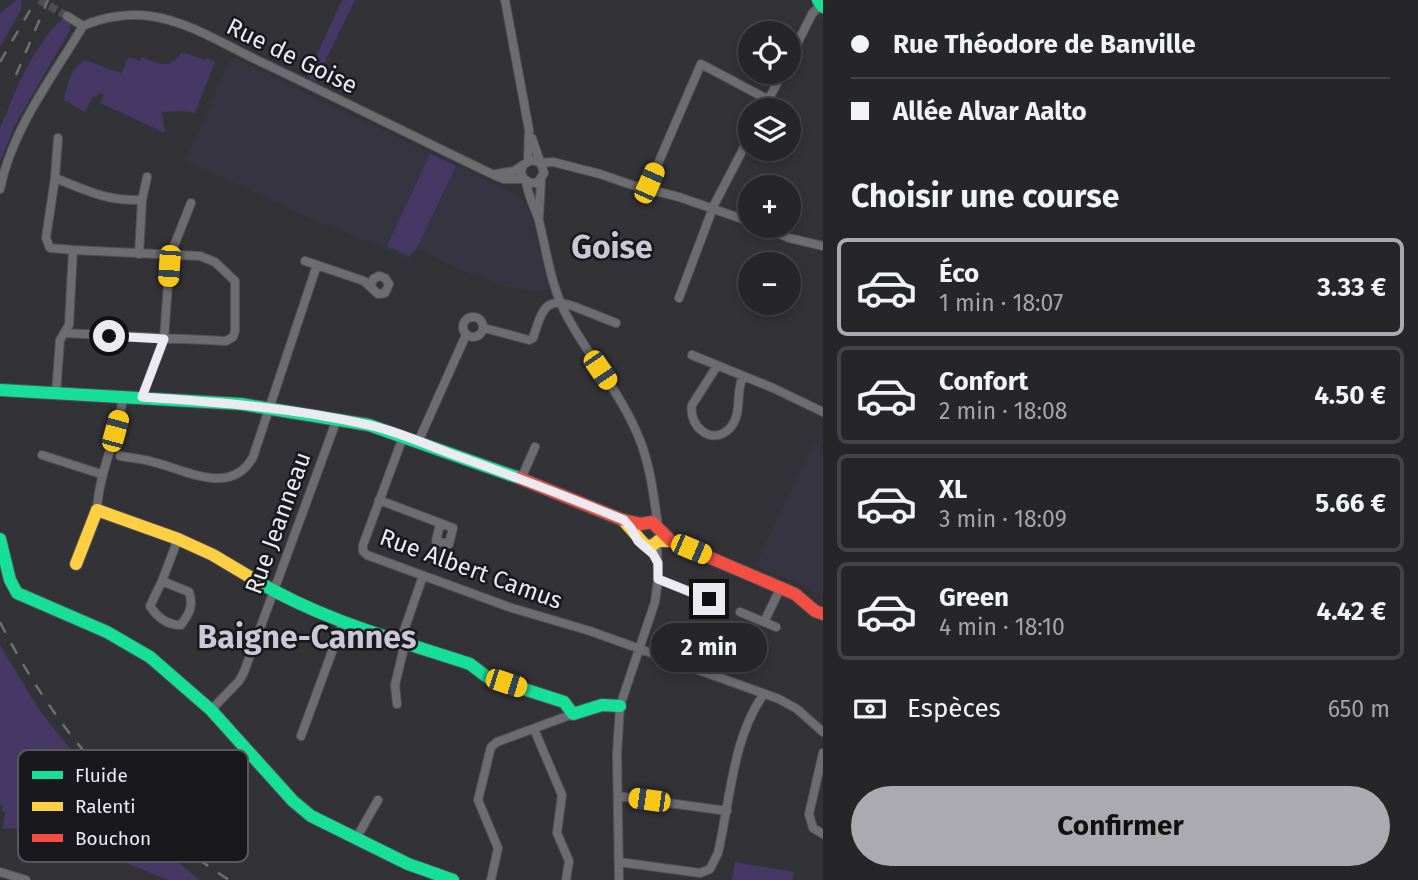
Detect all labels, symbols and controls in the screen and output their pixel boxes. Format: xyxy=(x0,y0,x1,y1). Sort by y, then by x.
street label: Rue de Goise xyxy=(222,12,362,100)
map controls xyxy=(738,21,801,315)
button: locate xyxy=(738,21,801,84)
text: Rue Théodore de Banville xyxy=(893,29,1196,60)
text: Allée Alvar Aalto xyxy=(893,96,1087,127)
button: layers xyxy=(738,98,801,161)
car xyxy=(631,160,668,206)
button: + xyxy=(738,175,801,238)
text: Choisir une course xyxy=(851,177,1119,215)
district label: Goise xyxy=(571,228,653,266)
car xyxy=(158,244,181,288)
button: − xyxy=(738,252,801,315)
icon: car xyxy=(855,256,918,319)
text: Éco xyxy=(939,258,979,289)
text: 3.33 € xyxy=(1317,272,1386,303)
text: 1 min · 18:07 xyxy=(939,289,1063,317)
route start xyxy=(93,320,125,352)
car xyxy=(580,347,621,393)
icon: car xyxy=(855,364,918,427)
text: Confort xyxy=(939,366,1028,397)
text: 4.50 € xyxy=(1314,380,1386,411)
text: 2 min · 18:08 xyxy=(939,397,1068,425)
car xyxy=(100,408,131,454)
street label: Rue Jeanneau xyxy=(239,448,317,598)
icon: car xyxy=(855,472,918,535)
text: XL xyxy=(939,474,967,505)
text: 5.66 € xyxy=(1315,488,1386,519)
text: 3 min · 18:09 xyxy=(939,505,1067,533)
street label: Rue Albert Camus xyxy=(376,523,566,615)
car xyxy=(668,531,715,567)
icon: car xyxy=(855,580,918,643)
text: Green xyxy=(939,582,1009,613)
route end xyxy=(693,583,725,615)
text: 4.42 € xyxy=(1317,596,1386,627)
text: 4 min · 18:10 xyxy=(939,613,1065,641)
district label: Baigne-Cannes xyxy=(198,618,416,656)
callout: 2 min xyxy=(651,624,767,672)
text: 2 min xyxy=(681,633,737,661)
car xyxy=(483,667,530,699)
icon: cash xyxy=(851,690,889,728)
text: Espèces xyxy=(907,693,1001,724)
text: 650 m xyxy=(1328,695,1390,723)
legend xyxy=(18,750,248,862)
text: Fluide xyxy=(75,764,128,787)
button: Confirmer xyxy=(851,786,1390,866)
car xyxy=(627,787,672,813)
text: Ralenti xyxy=(75,795,136,818)
text: Bouchon xyxy=(75,827,151,850)

